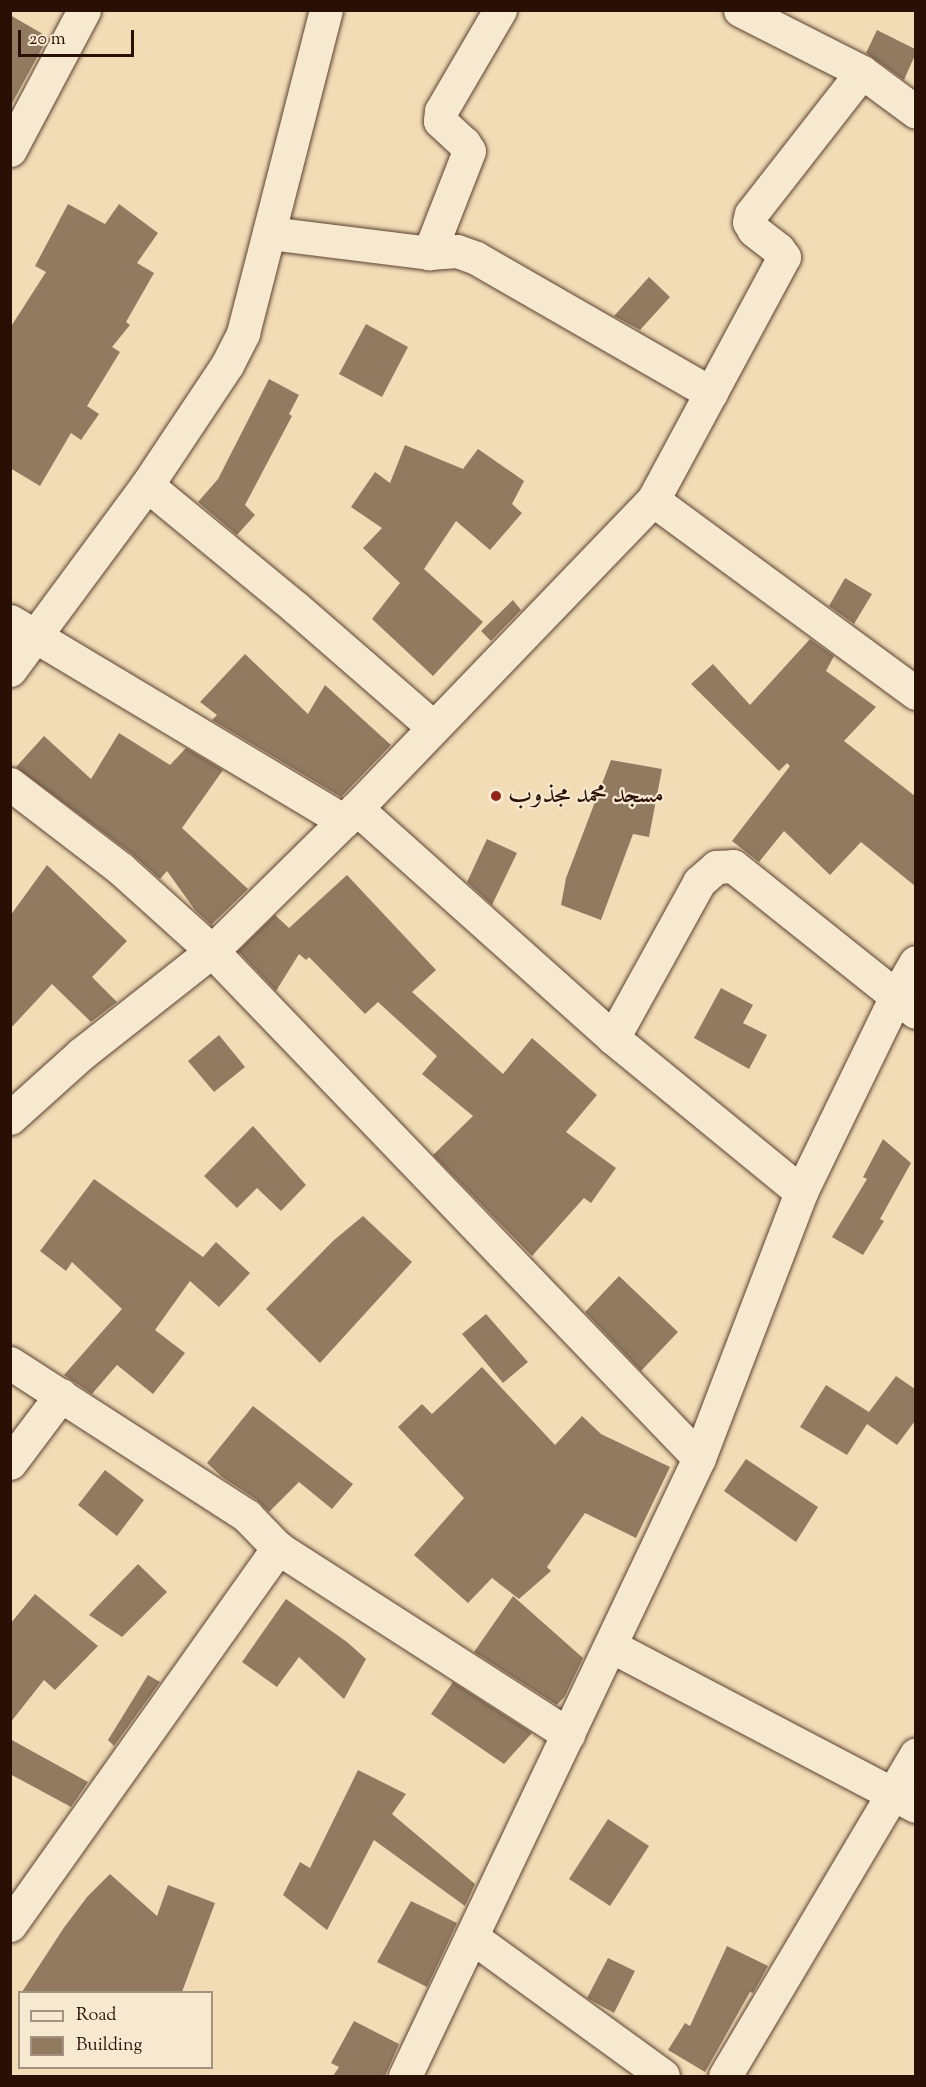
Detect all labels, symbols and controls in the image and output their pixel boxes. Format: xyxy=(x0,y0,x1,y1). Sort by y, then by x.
scale bar xyxy=(21,18,136,56)
text: 20 m xyxy=(29,27,66,53)
place label: مسجد محمد مجذوب xyxy=(508,780,664,812)
marker: مسجد محمد مجذوب xyxy=(489,789,503,803)
legend xyxy=(18,1991,213,2069)
text: Road xyxy=(76,2003,116,2029)
text: Building xyxy=(76,2033,142,2059)

